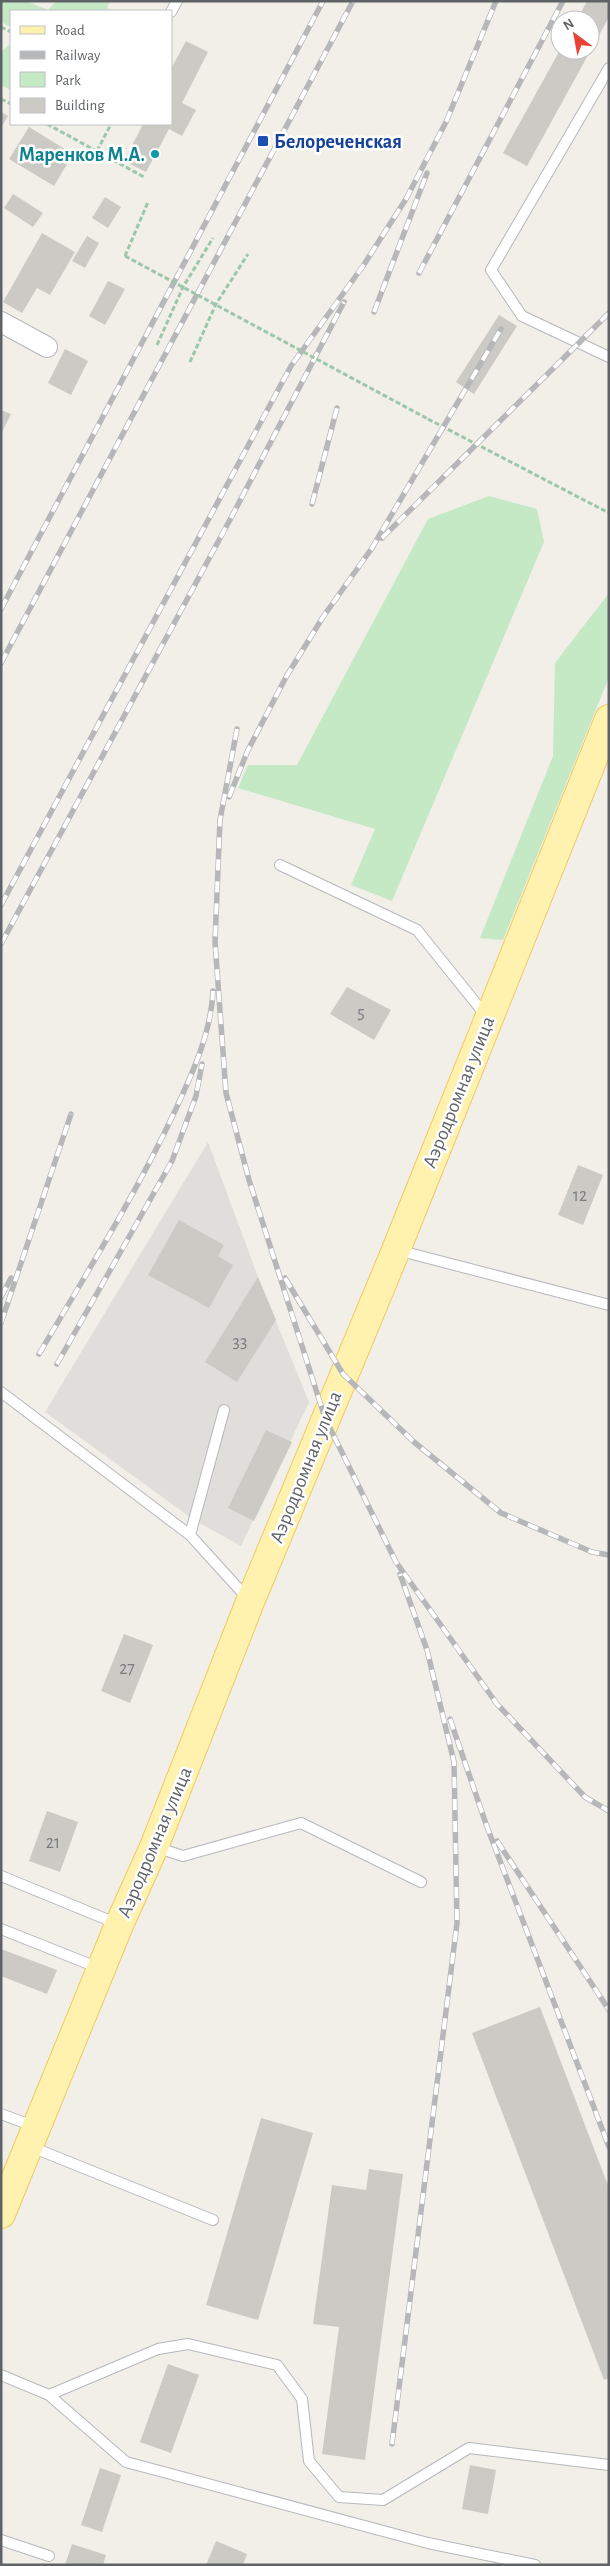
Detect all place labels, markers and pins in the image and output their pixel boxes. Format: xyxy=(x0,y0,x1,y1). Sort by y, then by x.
place label: Белореченская xyxy=(274,132,402,152)
marker: Белореченская xyxy=(256,134,270,148)
place label: Маренков М.А. xyxy=(19,145,145,165)
marker: Маренков М.А. xyxy=(149,148,161,160)

